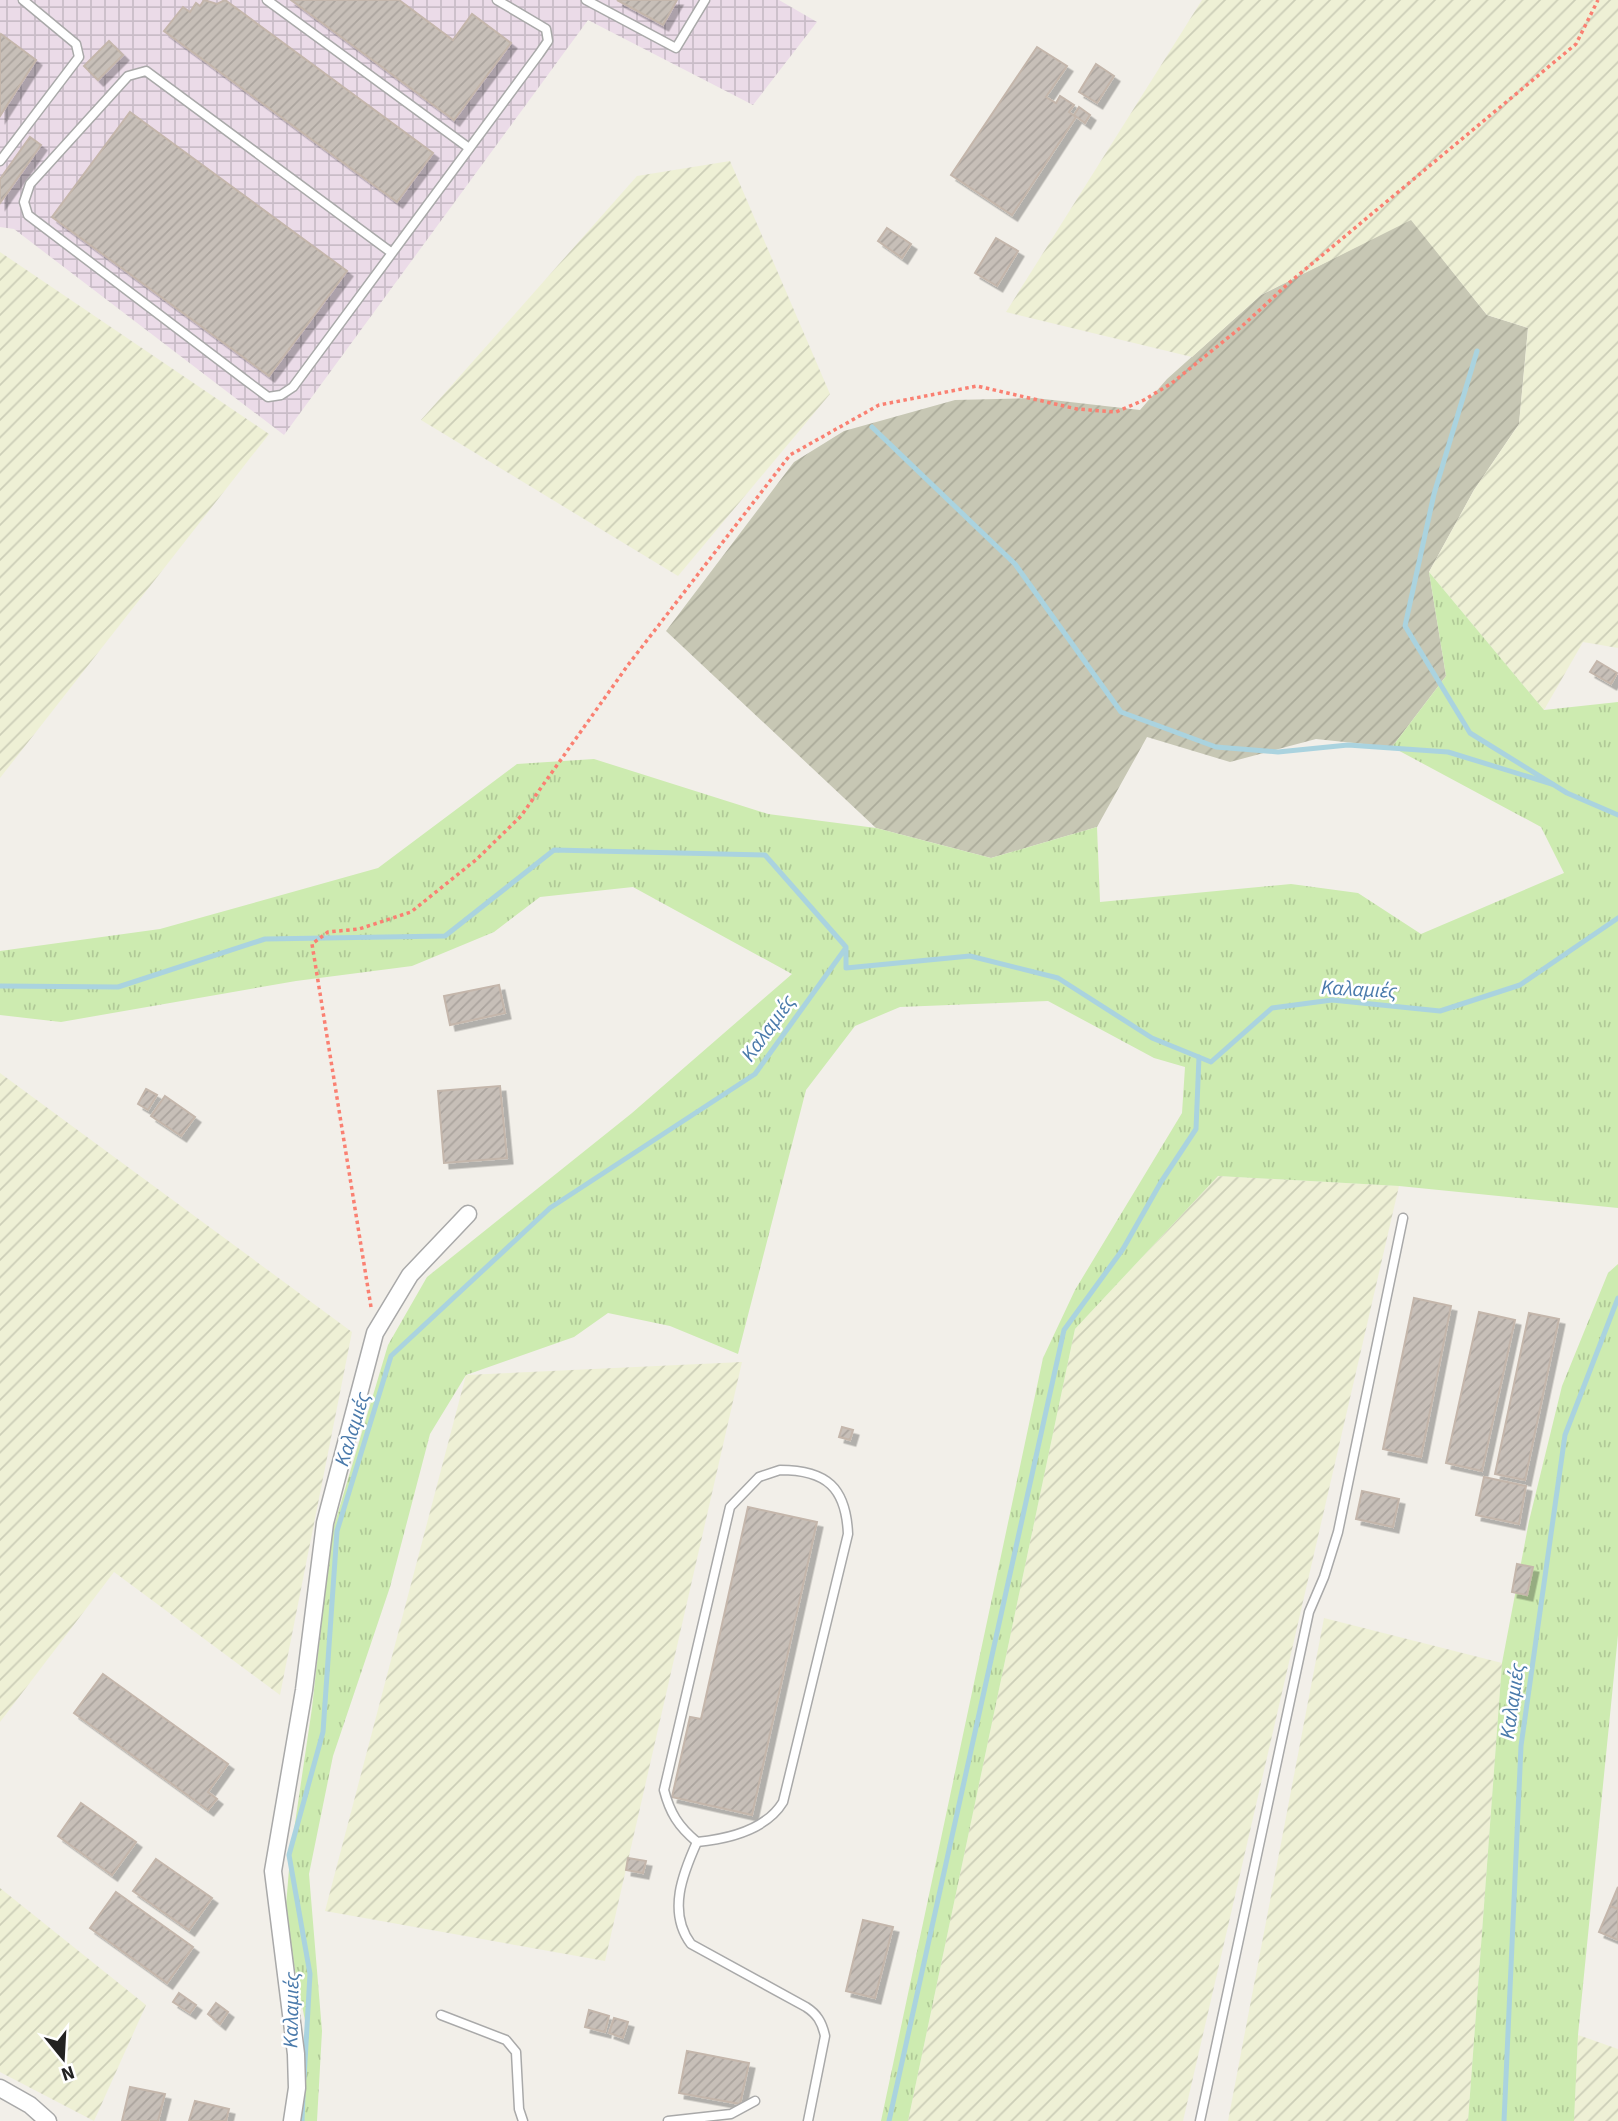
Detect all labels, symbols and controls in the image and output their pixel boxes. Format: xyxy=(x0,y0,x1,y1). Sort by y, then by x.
water label: Καλαμιές xyxy=(1320,972,1399,1006)
water label: Καλαμιές xyxy=(733,988,803,1068)
water label: Καλαμιές xyxy=(327,1387,378,1470)
water label: Καλαμιές xyxy=(1492,1660,1532,1741)
water label: Καλαμιές xyxy=(275,1971,307,2048)
north arrow xyxy=(28,2023,98,2093)
text: N xyxy=(58,2058,78,2088)

